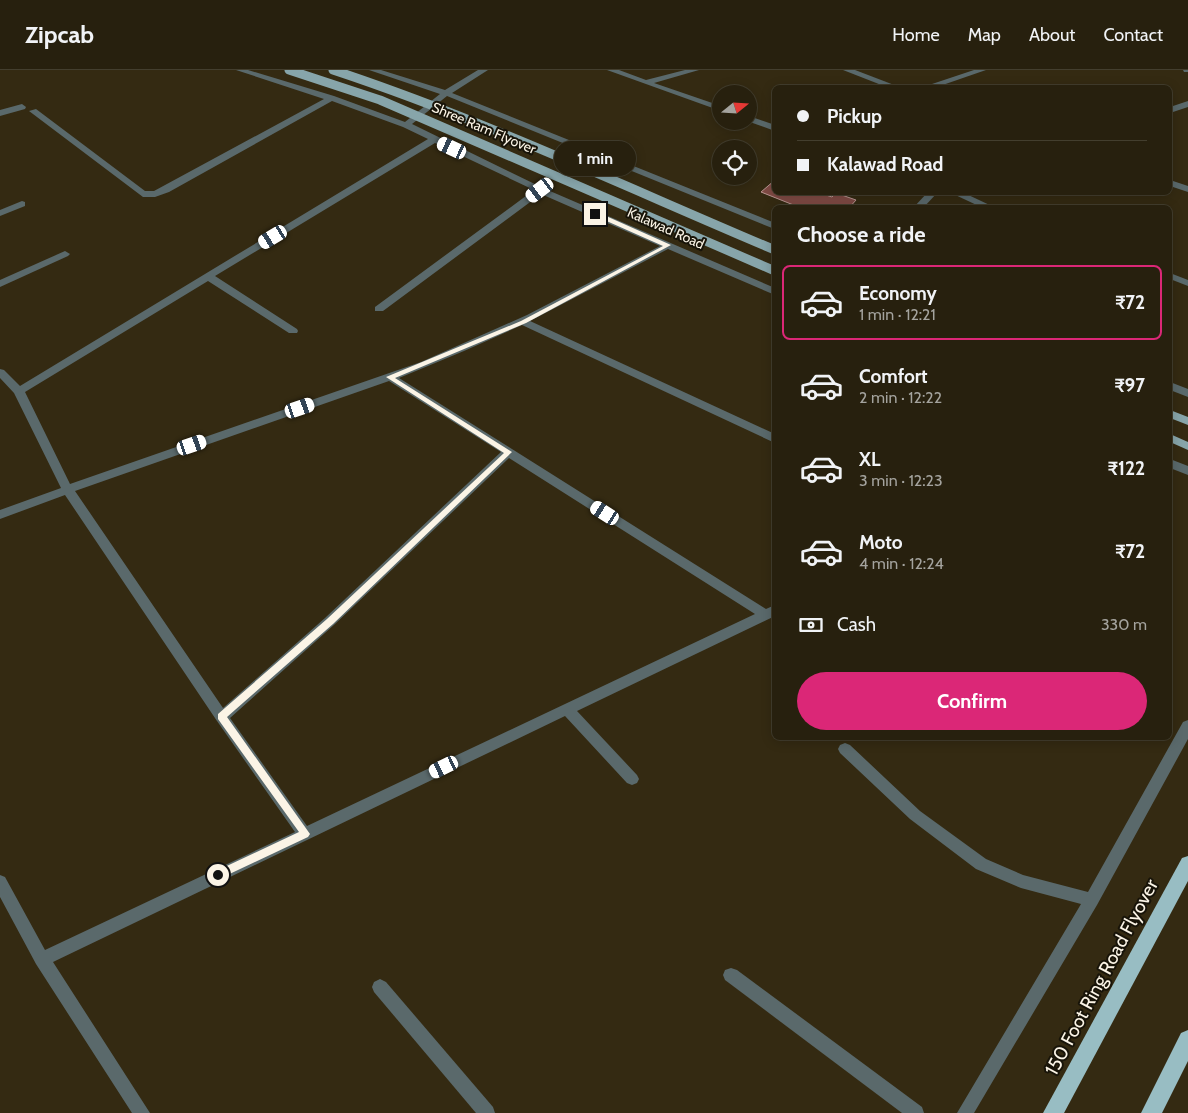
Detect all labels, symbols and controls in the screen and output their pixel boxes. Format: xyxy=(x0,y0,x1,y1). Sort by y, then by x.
text: Zipcab xyxy=(25,20,94,49)
text: Home xyxy=(892,24,940,46)
text: Map xyxy=(968,24,1001,46)
text: About xyxy=(1029,24,1075,46)
text: Contact xyxy=(1103,24,1163,46)
north arrow xyxy=(712,85,758,130)
map controls xyxy=(712,85,757,185)
street label: Shree Ram Flyover xyxy=(429,98,539,158)
text: Pickup xyxy=(827,105,882,128)
car xyxy=(435,135,468,161)
button: locate xyxy=(712,140,757,185)
callout: 1 min xyxy=(554,142,636,176)
text: 1 min xyxy=(577,149,613,168)
text: Kalawad Road xyxy=(827,153,943,176)
car xyxy=(523,175,556,205)
route end xyxy=(584,203,606,225)
street label: Kalawad Road xyxy=(625,203,707,253)
text: Choose a ride xyxy=(797,221,926,248)
car xyxy=(256,223,289,251)
icon: car xyxy=(799,280,844,325)
text: Economy xyxy=(859,282,937,305)
text: ₹72 xyxy=(1115,291,1145,314)
text: 1 min · 12:21 xyxy=(859,305,936,324)
icon: car xyxy=(799,363,844,408)
text: Comfort xyxy=(859,365,928,388)
text: ₹97 xyxy=(1114,374,1145,397)
text: 2 min · 12:22 xyxy=(859,388,942,407)
car xyxy=(283,396,316,420)
car xyxy=(175,433,208,457)
icon: car xyxy=(799,446,844,491)
text: XL xyxy=(859,448,880,471)
text: ₹122 xyxy=(1108,457,1145,480)
text: 3 min · 12:23 xyxy=(859,471,943,490)
car xyxy=(588,499,621,527)
icon: car xyxy=(799,529,844,574)
text: Moto xyxy=(859,531,903,554)
text: ₹72 xyxy=(1115,540,1145,563)
text: 4 min · 12:24 xyxy=(859,554,944,573)
icon: cash xyxy=(797,611,825,639)
text: Cash xyxy=(837,613,876,636)
text: 330 m xyxy=(1101,615,1147,634)
button: Confirm xyxy=(797,672,1147,730)
car xyxy=(427,754,460,780)
route start xyxy=(207,864,229,886)
street label: 150 Foot Ring Road Flyover xyxy=(1040,875,1163,1079)

